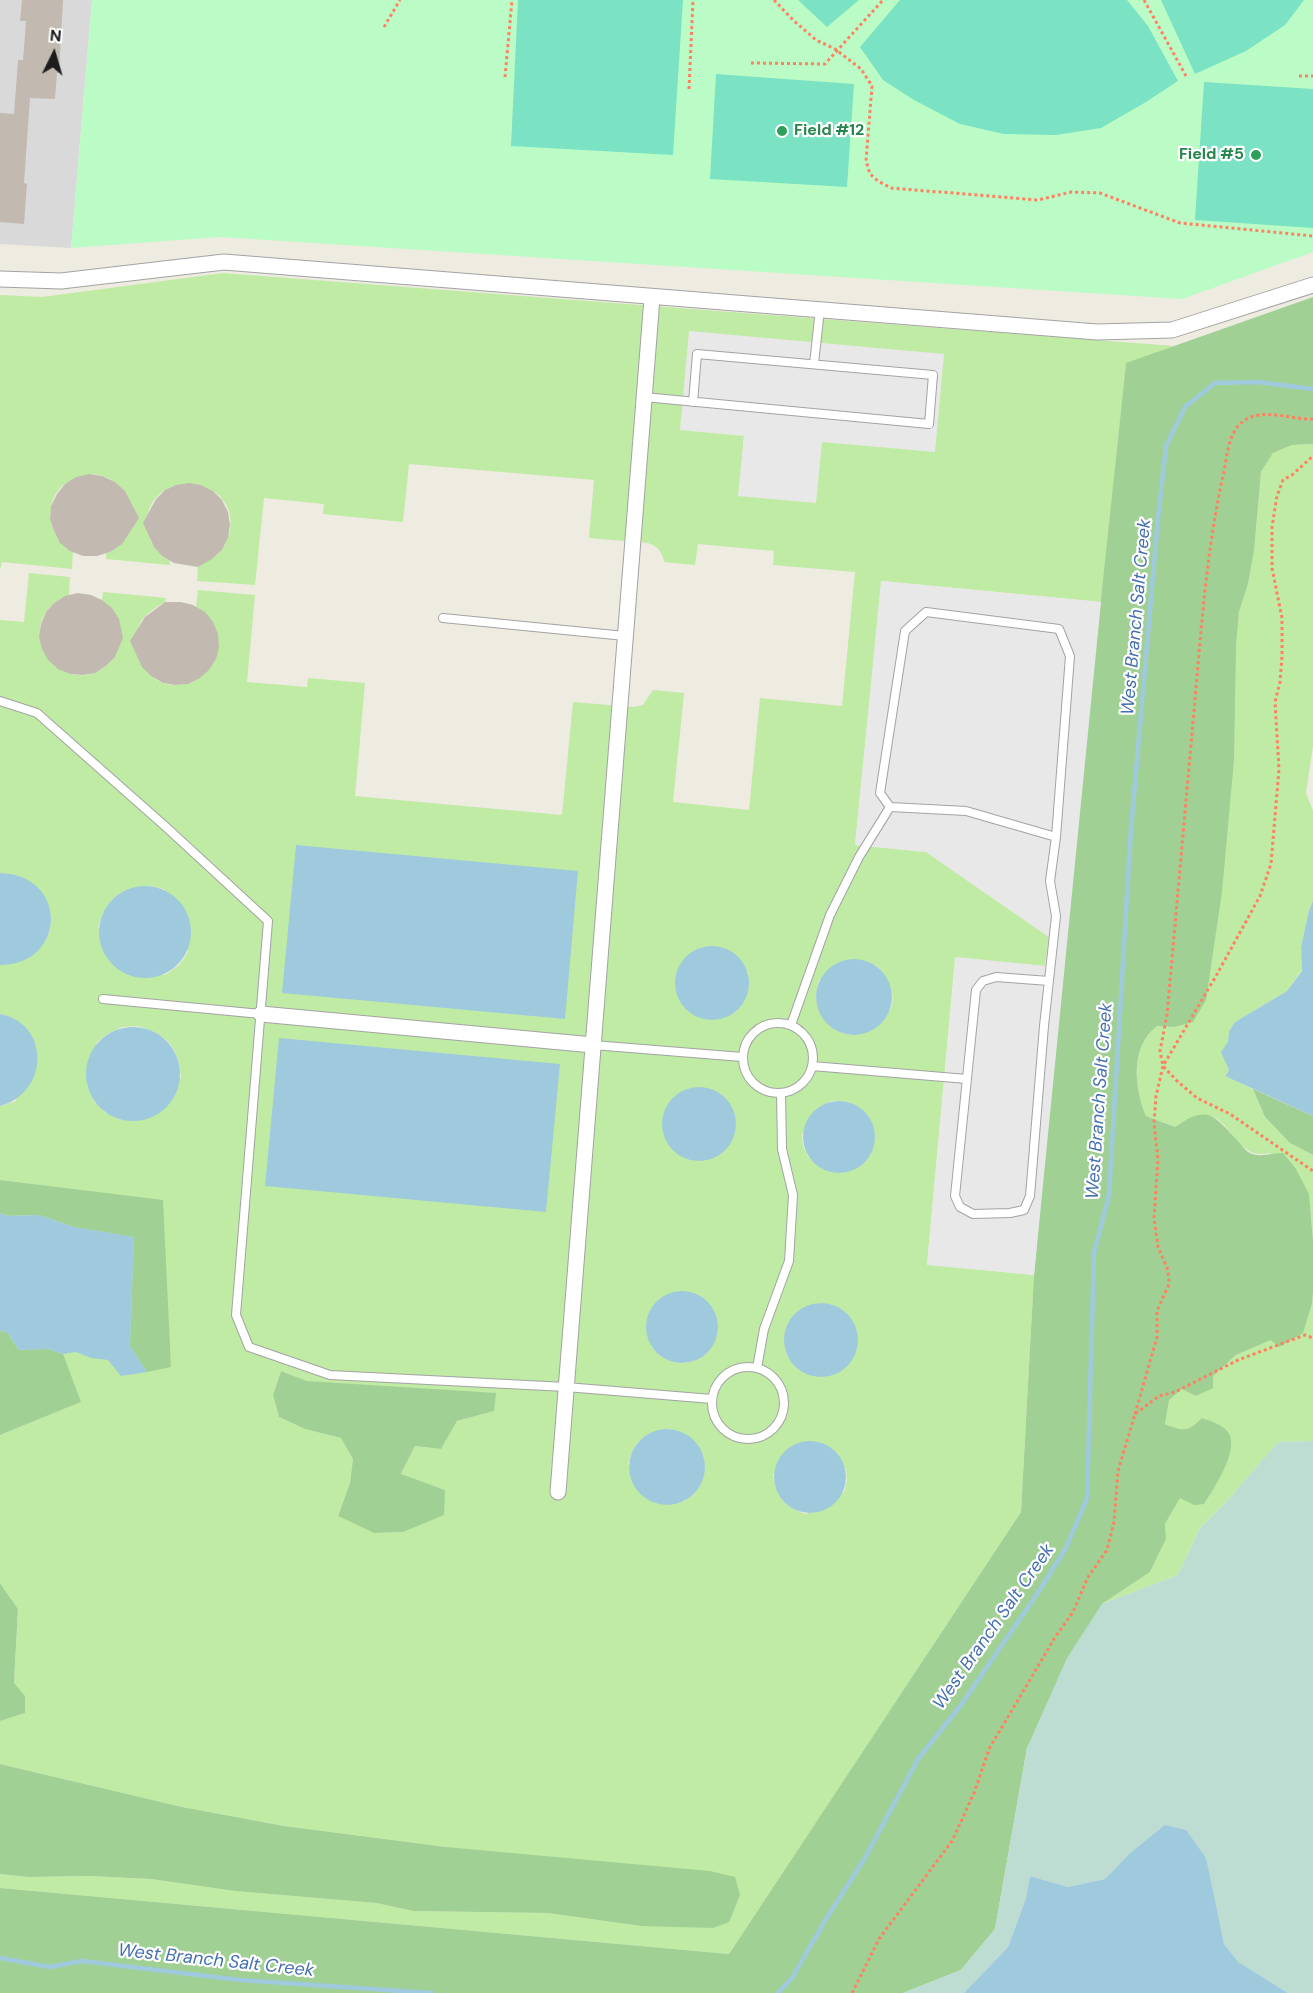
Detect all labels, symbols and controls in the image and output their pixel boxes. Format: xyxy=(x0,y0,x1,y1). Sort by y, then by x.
north arrow xyxy=(24,24,84,84)
text: N xyxy=(49,25,62,47)
place label: Field #12 xyxy=(794,121,864,141)
marker: Field #12 xyxy=(775,124,789,138)
place label: Field #5 xyxy=(1179,145,1244,165)
marker: Field #5 xyxy=(1249,148,1263,162)
water label: West Branch Salt Creek xyxy=(1118,518,1156,716)
water label: West Branch Salt Creek xyxy=(1082,1002,1118,1200)
water label: West Branch Salt Creek xyxy=(929,1540,1059,1714)
water label: West Branch Salt Creek xyxy=(117,1940,315,1982)

